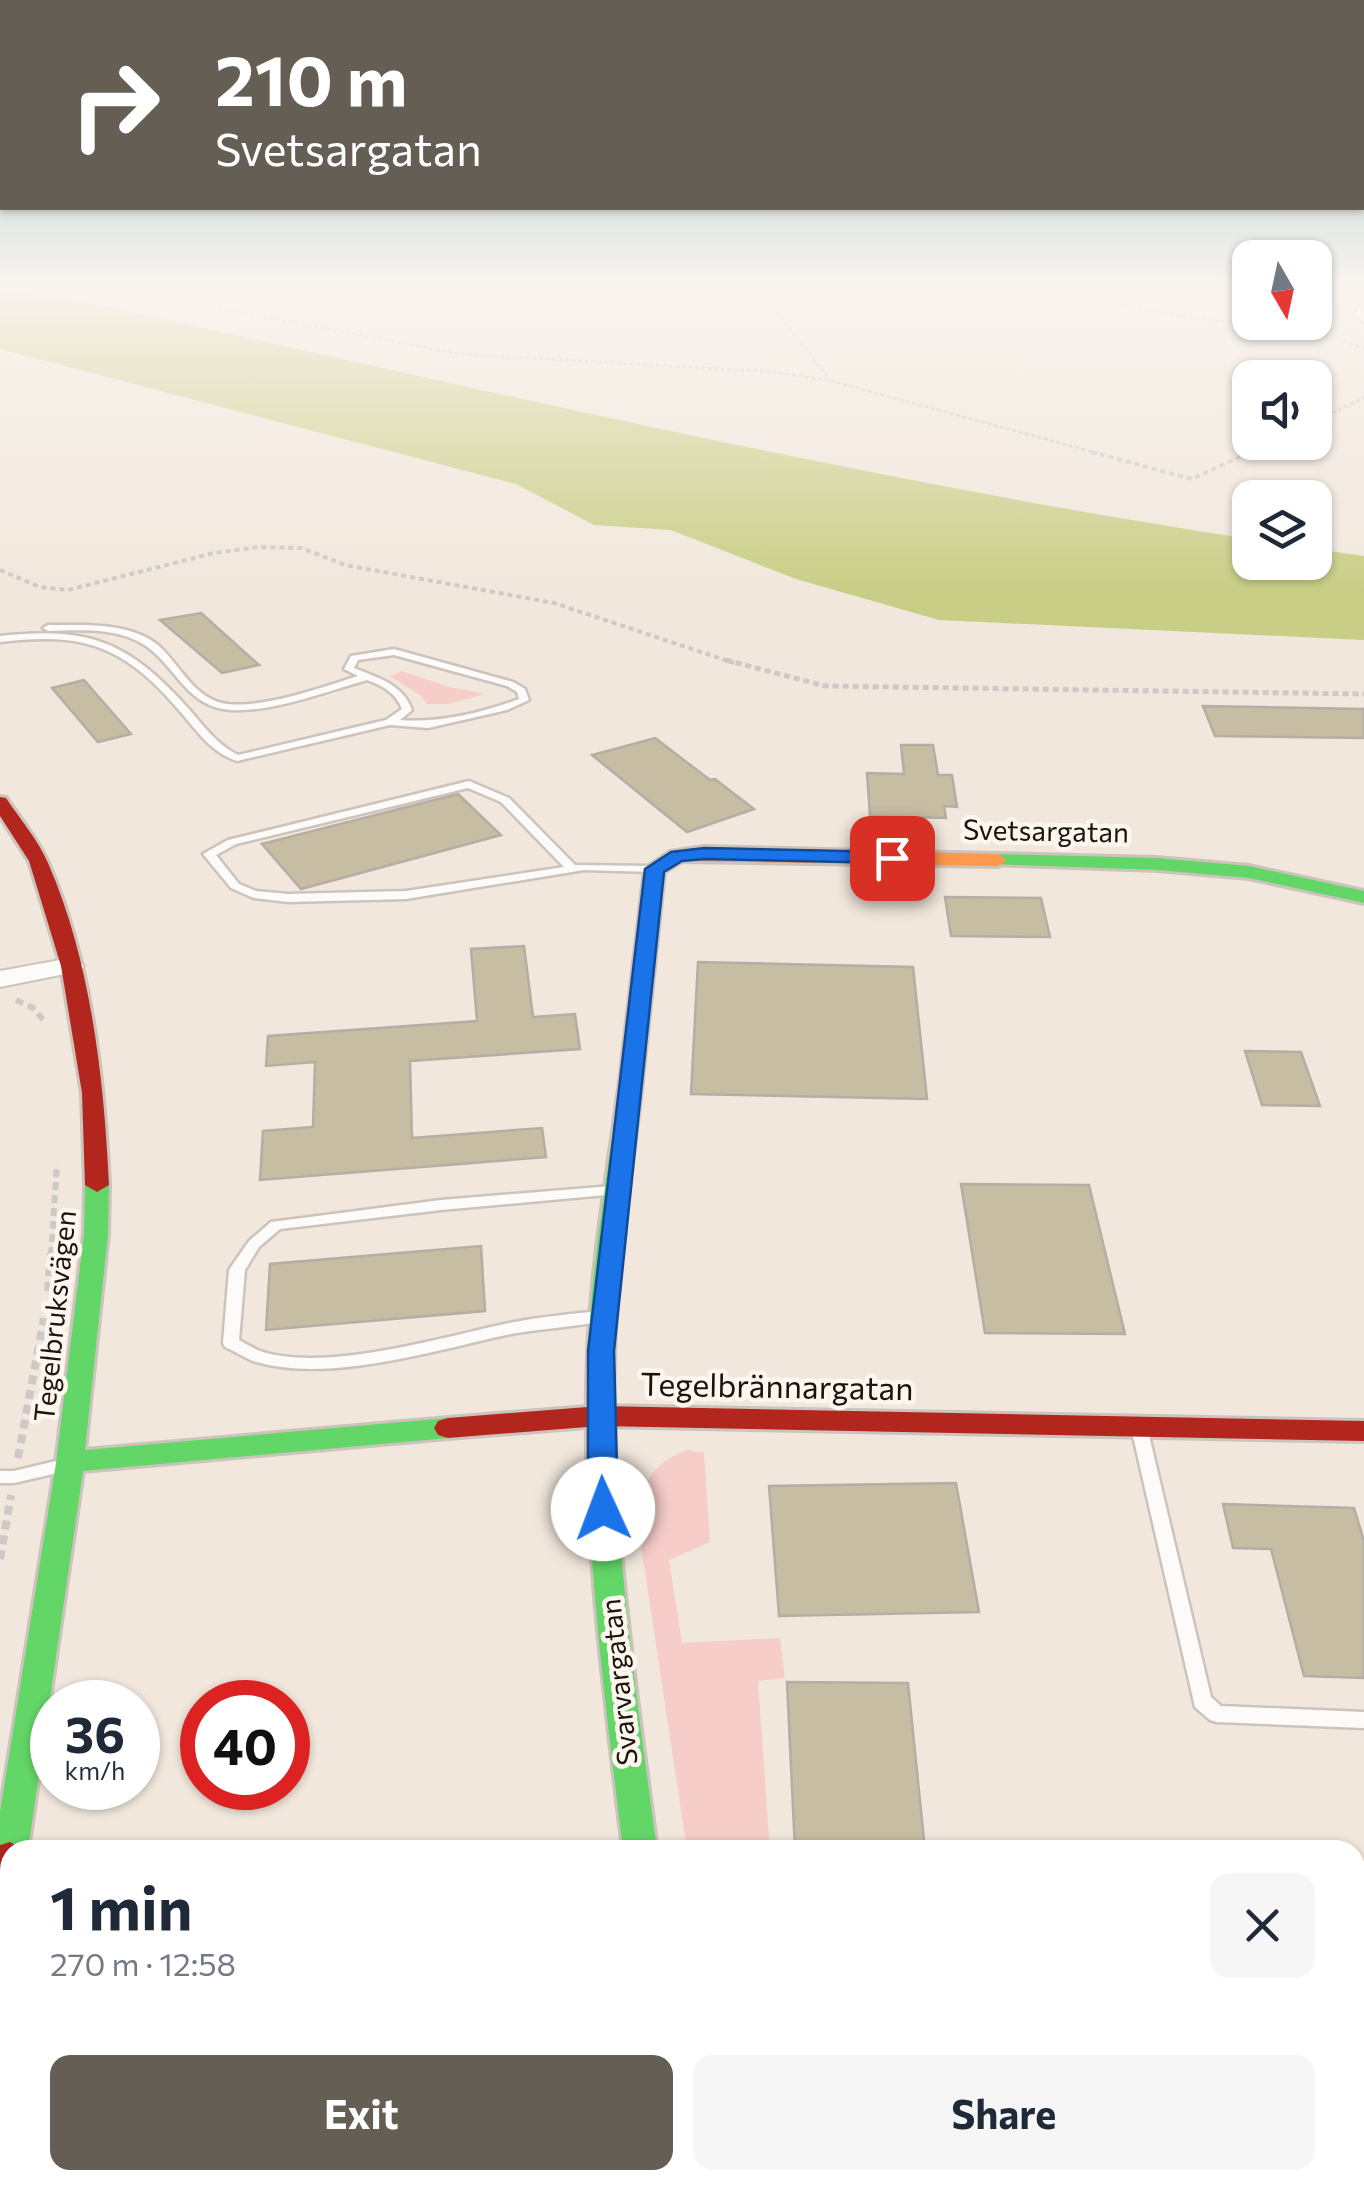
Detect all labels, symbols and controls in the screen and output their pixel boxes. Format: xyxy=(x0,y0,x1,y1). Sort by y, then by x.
text: 210 m xyxy=(215,35,407,120)
icon: right xyxy=(50,40,180,170)
text: Svetsargatan xyxy=(215,120,482,175)
north arrow xyxy=(1232,240,1332,340)
map controls xyxy=(1232,240,1332,580)
button: sound xyxy=(1232,360,1332,460)
button: layers xyxy=(1232,480,1332,580)
street label: Svetsargatan xyxy=(963,812,1129,848)
pin xyxy=(850,816,935,901)
icon: arrive xyxy=(865,831,920,886)
street label: Tegelbruksvägen xyxy=(26,1208,82,1423)
street label: Tegelbrännargatan xyxy=(640,1363,914,1407)
position arrow xyxy=(551,1457,655,1561)
street label: Svarvargatan xyxy=(592,1597,644,1767)
speed limit sign: 40 xyxy=(180,1680,310,1810)
text: 36 xyxy=(65,1702,125,1763)
text: km/h xyxy=(65,1755,125,1785)
text: 1 min xyxy=(50,1869,192,1942)
button: close xyxy=(1210,1873,1315,1978)
text: 270 m · 12:58 xyxy=(50,1943,236,1983)
button: Exit xyxy=(50,2055,673,2170)
button: Share xyxy=(693,2055,1315,2170)

